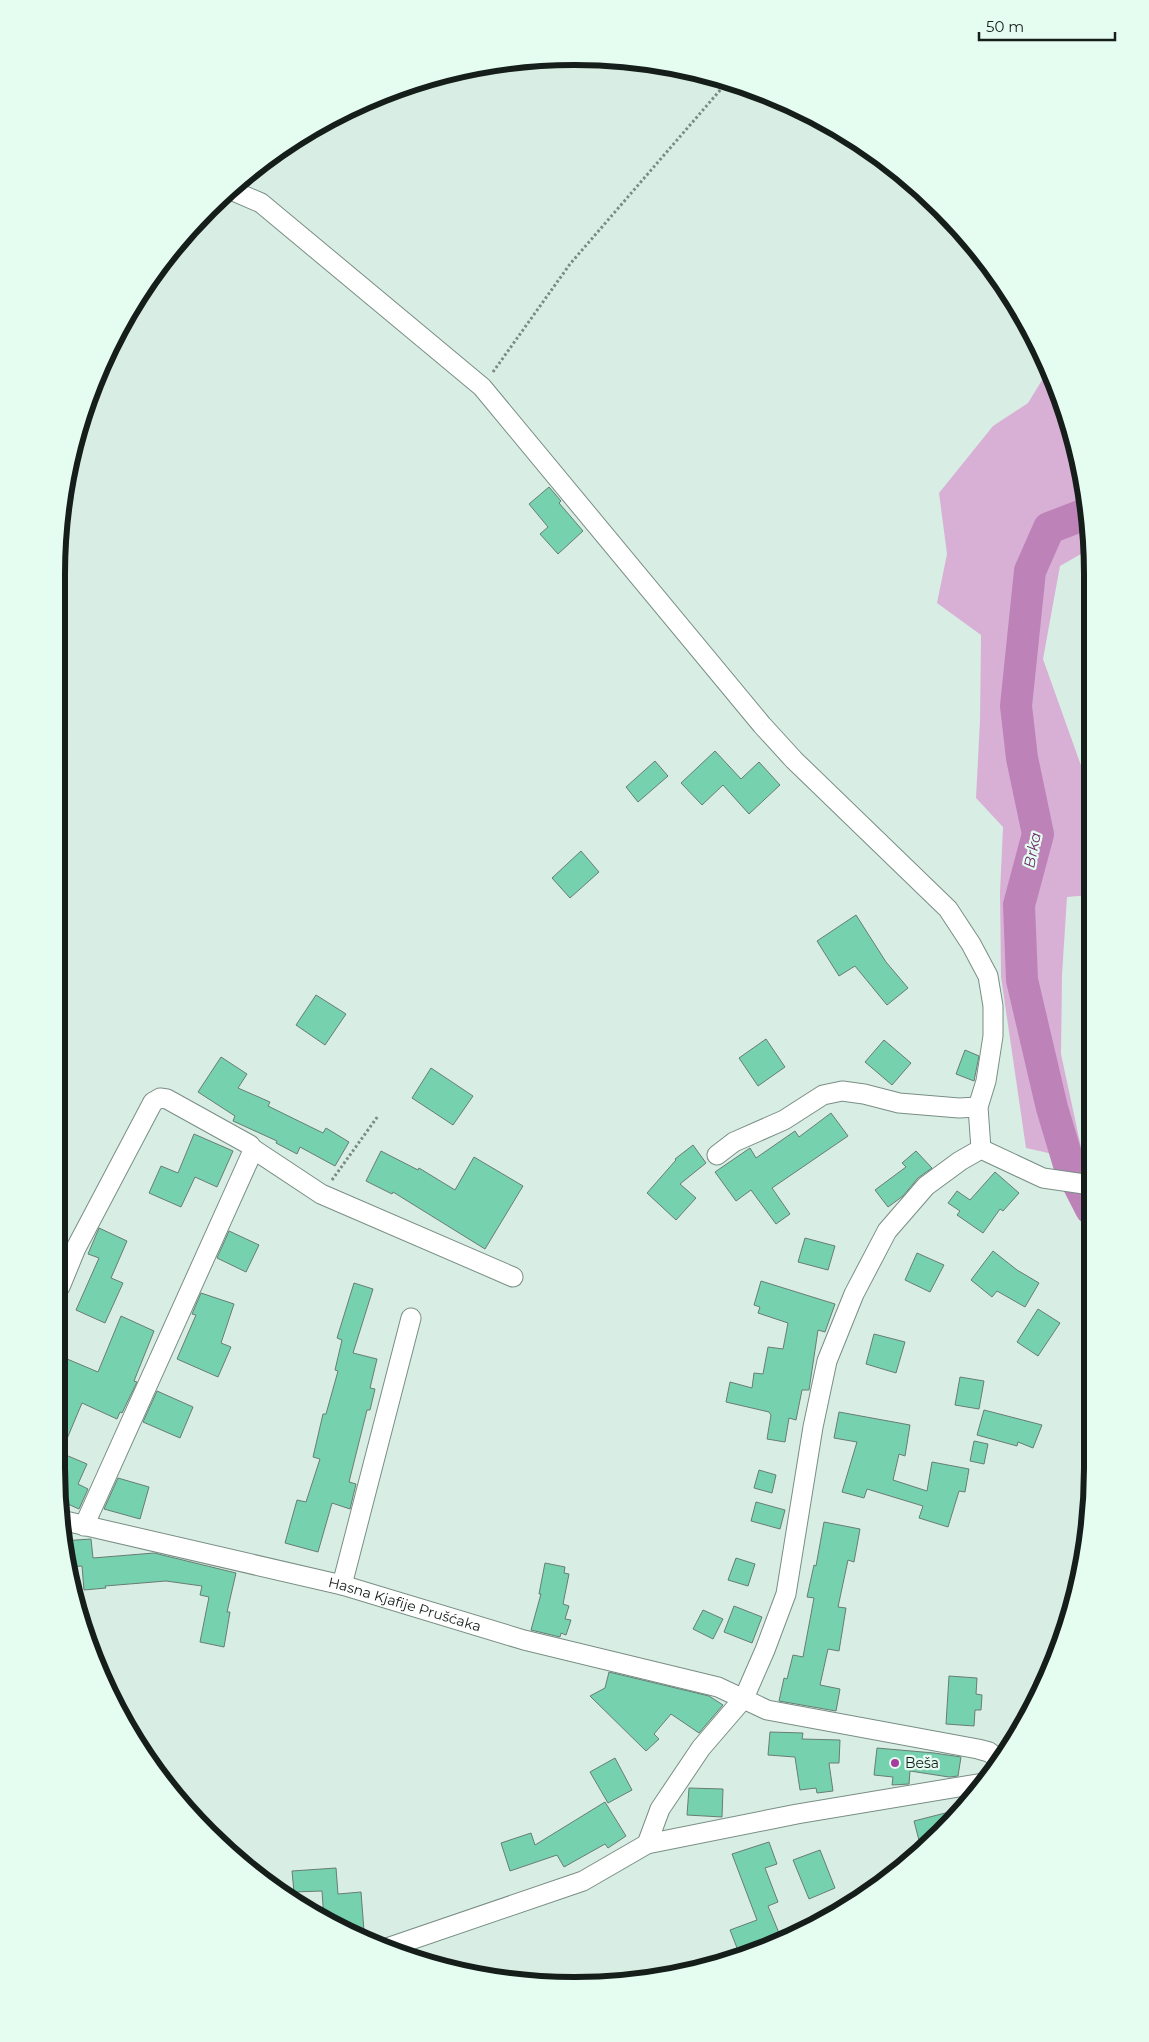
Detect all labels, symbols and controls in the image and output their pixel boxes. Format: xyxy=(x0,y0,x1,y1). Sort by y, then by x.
scale bar xyxy=(979,10,1115,42)
text: 50 m xyxy=(986,17,1024,36)
water label: Brka xyxy=(1019,831,1045,869)
street label: Hasna Kjafije Prušćaka xyxy=(327,1573,483,1636)
place label: Beša xyxy=(905,1754,939,1772)
marker: Beša xyxy=(889,1757,901,1769)

